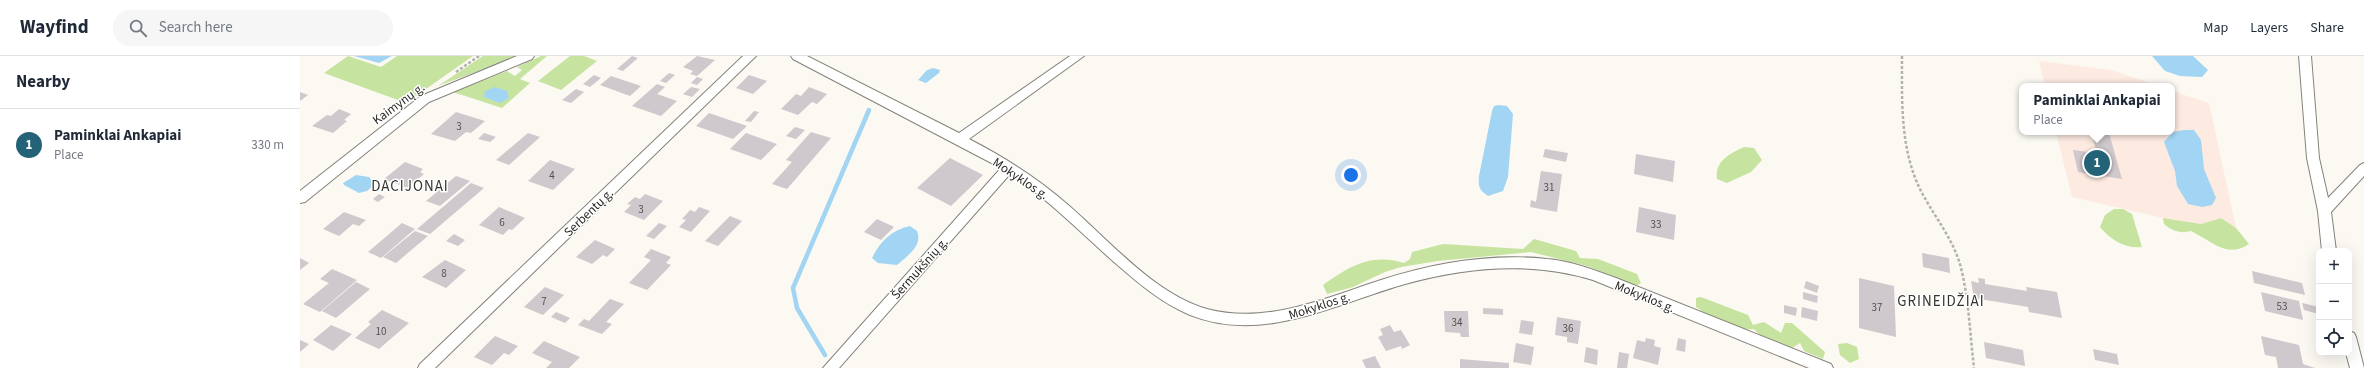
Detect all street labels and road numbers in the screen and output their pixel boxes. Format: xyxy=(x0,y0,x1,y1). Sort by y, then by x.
street label: Kaimynų g. xyxy=(369,79,428,129)
street label: Mokyklos g. xyxy=(989,154,1052,204)
street label: Serbentų g. xyxy=(560,185,617,241)
street label: Šermukšnių g. xyxy=(887,234,952,303)
street label: Mokyklos g. xyxy=(1612,277,1677,317)
street label: Mokyklos g. xyxy=(1286,288,1352,324)

